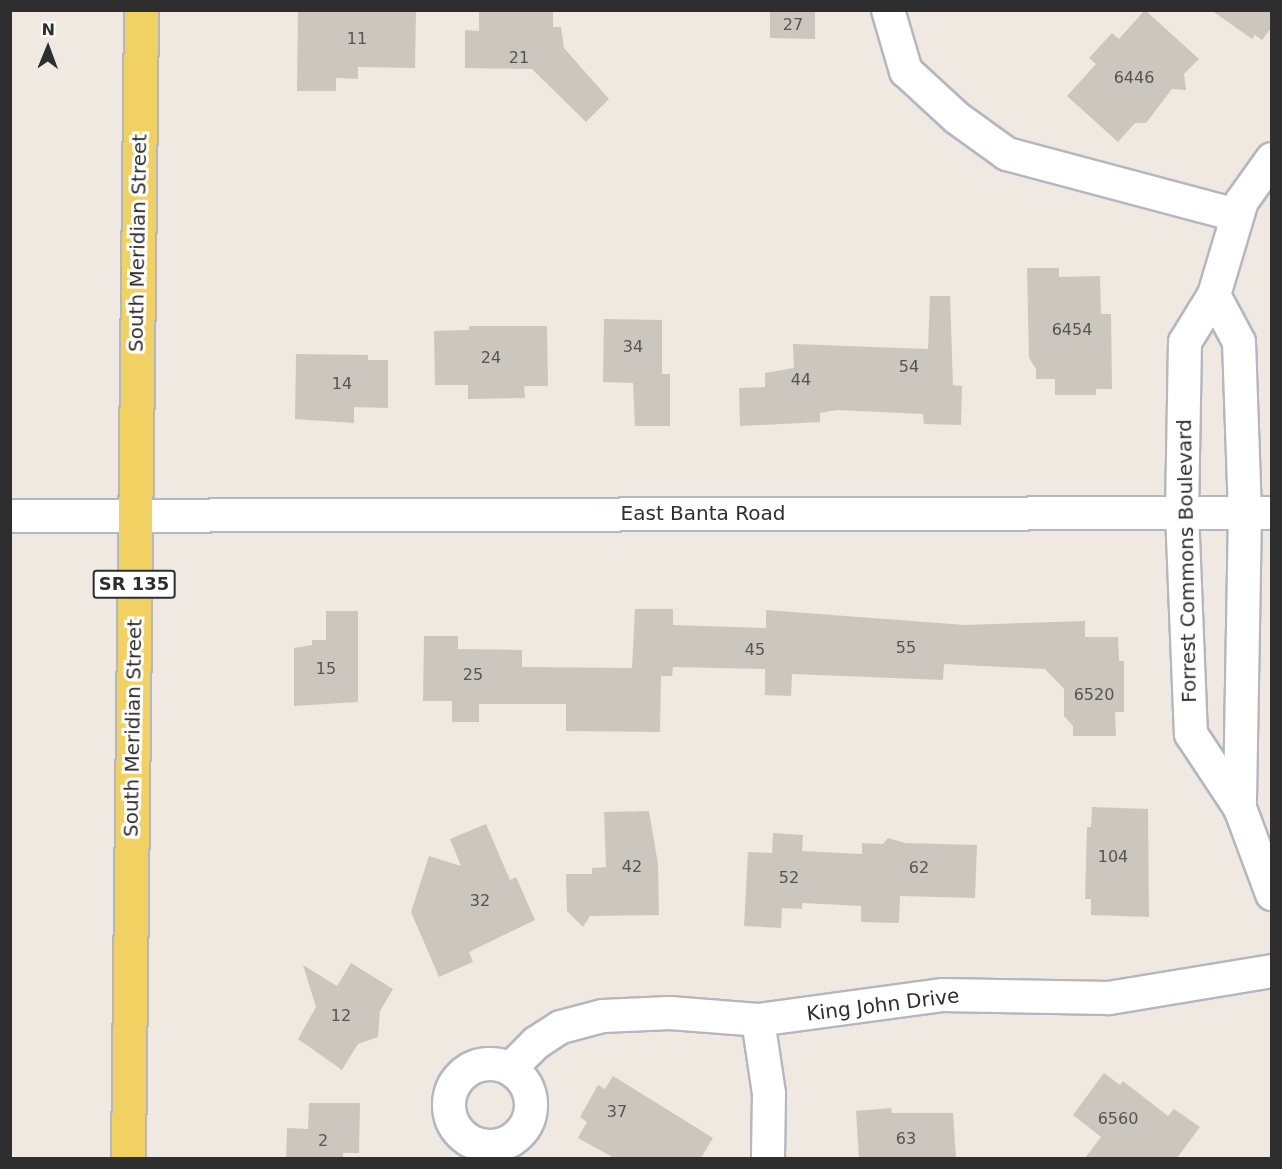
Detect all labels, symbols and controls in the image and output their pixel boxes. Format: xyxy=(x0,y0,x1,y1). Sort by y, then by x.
house number: 27 xyxy=(783,15,803,35)
north arrow xyxy=(18,18,78,78)
text: N xyxy=(41,20,55,39)
house number: 11 xyxy=(347,29,367,49)
house number: 21 xyxy=(509,48,529,68)
house number: 6446 xyxy=(1114,68,1154,88)
street label: South Meridian Street xyxy=(124,134,152,352)
house number: 6454 xyxy=(1052,320,1092,340)
house number: 34 xyxy=(623,337,643,357)
house number: 24 xyxy=(481,348,501,368)
house number: 54 xyxy=(899,357,919,377)
house number: 44 xyxy=(791,370,811,390)
house number: 14 xyxy=(332,374,352,394)
street label: Forrest Commons Boulevard xyxy=(1173,419,1201,703)
street label: East Banta Road xyxy=(621,501,785,525)
road number: SR 135 xyxy=(92,569,176,599)
street label: South Meridian Street xyxy=(119,619,147,837)
house number: 55 xyxy=(896,638,916,658)
house number: 45 xyxy=(745,640,765,660)
house number: 15 xyxy=(316,659,336,679)
house number: 25 xyxy=(463,665,483,685)
house number: 6520 xyxy=(1074,685,1114,705)
house number: 104 xyxy=(1098,847,1128,867)
house number: 42 xyxy=(622,857,642,877)
house number: 62 xyxy=(909,858,929,878)
house number: 52 xyxy=(779,868,799,888)
house number: 32 xyxy=(470,891,490,911)
street label: King John Drive xyxy=(805,984,961,1026)
house number: 12 xyxy=(331,1006,351,1026)
house number: 37 xyxy=(607,1102,627,1122)
house number: 6560 xyxy=(1098,1109,1138,1129)
house number: 63 xyxy=(896,1129,916,1149)
house number: 2 xyxy=(318,1131,328,1151)

